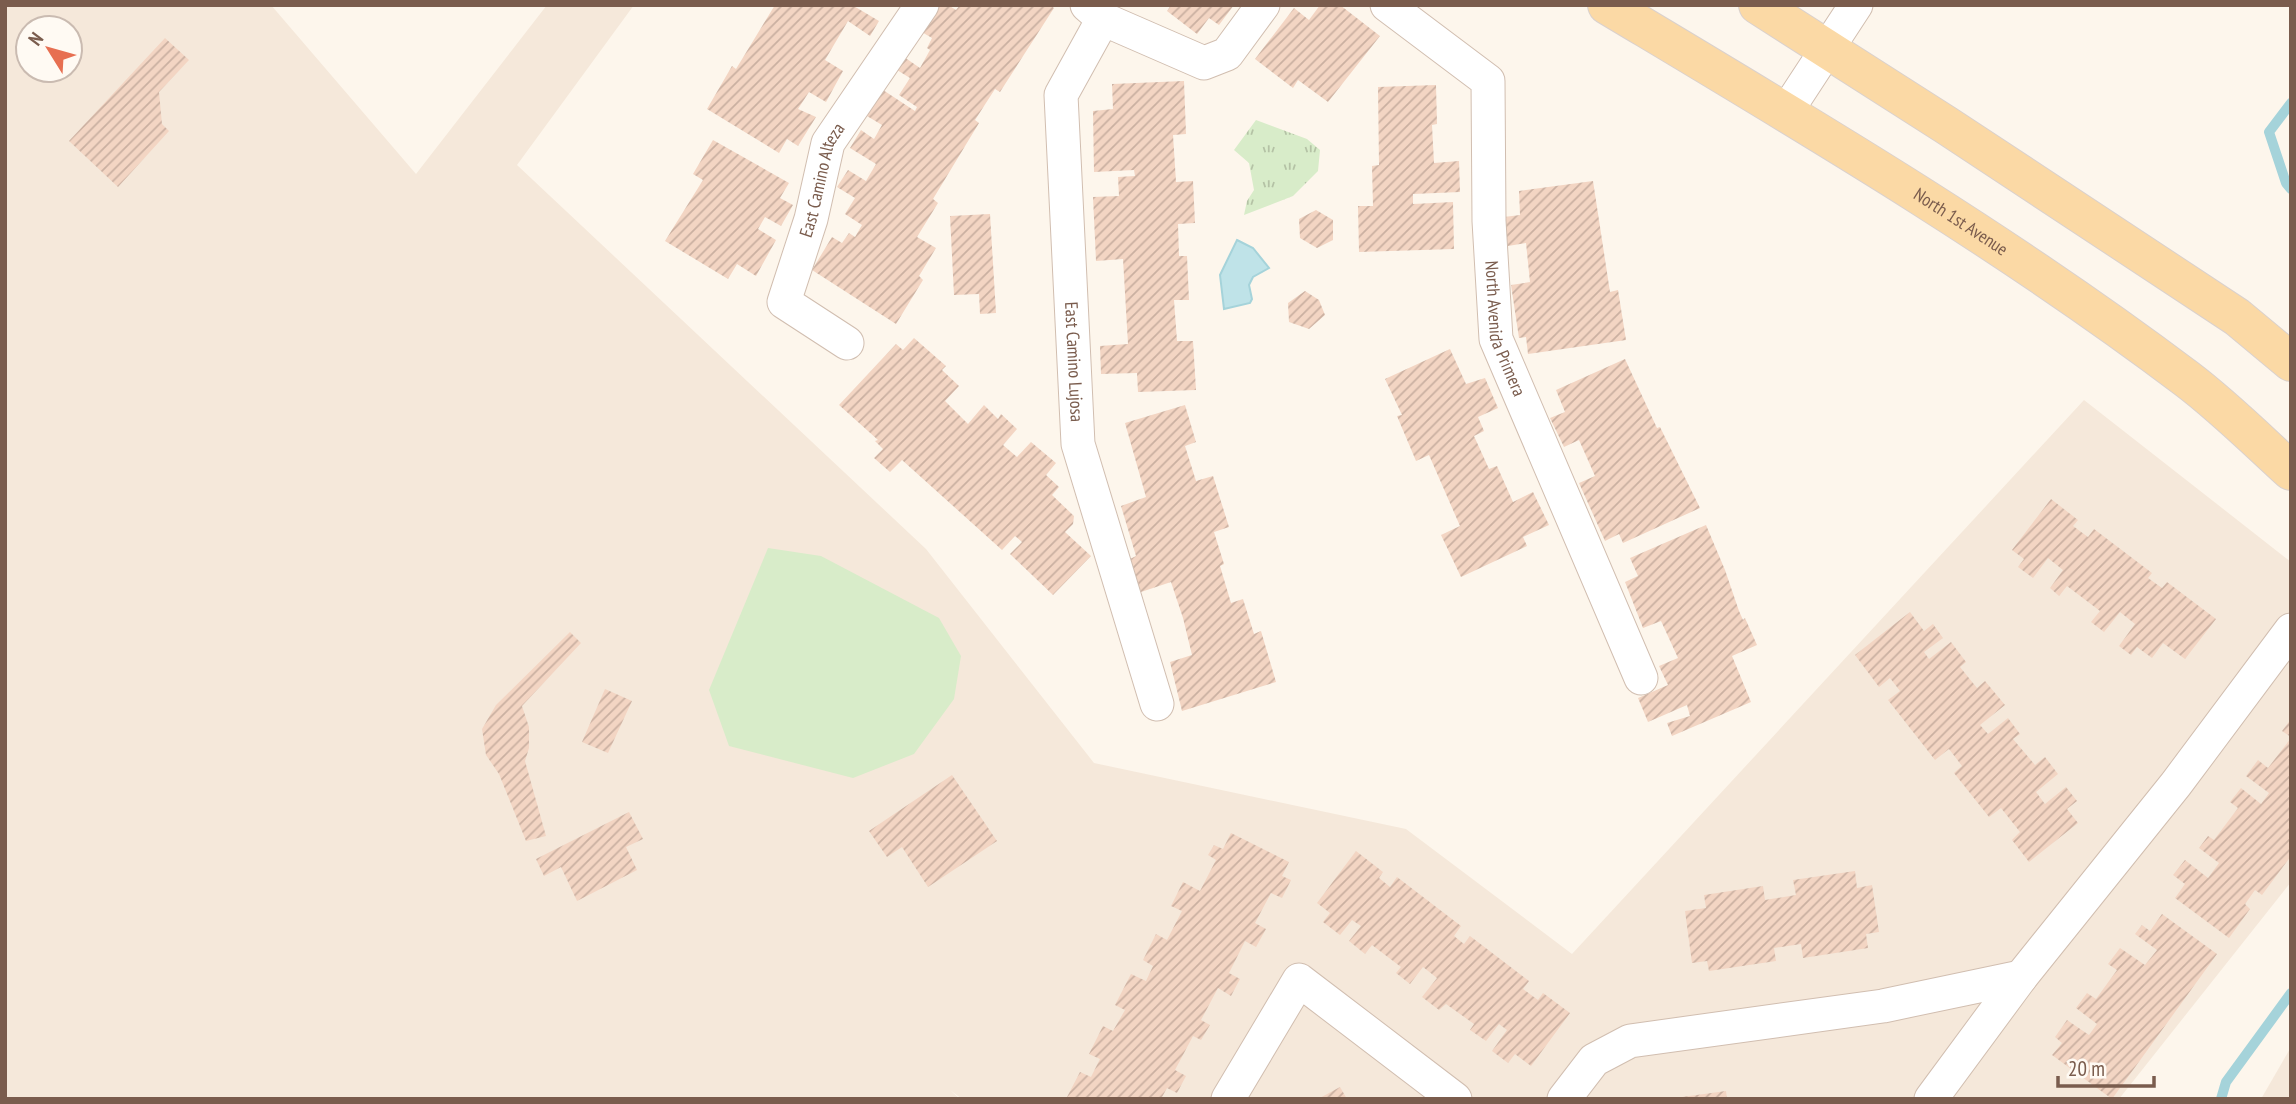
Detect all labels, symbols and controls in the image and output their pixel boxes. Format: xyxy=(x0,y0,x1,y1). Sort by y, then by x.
north arrow xyxy=(14,14,84,84)
text: N xyxy=(23,27,48,50)
street label: East Camino Alteza xyxy=(794,118,849,240)
street label: North 1st Avenue xyxy=(1910,183,2012,260)
street label: North Avenida Primera xyxy=(1480,260,1531,400)
street label: East Camino Lujosa xyxy=(1060,301,1089,422)
scale bar xyxy=(2058,1044,2154,1088)
text: 20 m xyxy=(2068,1055,2105,1082)

